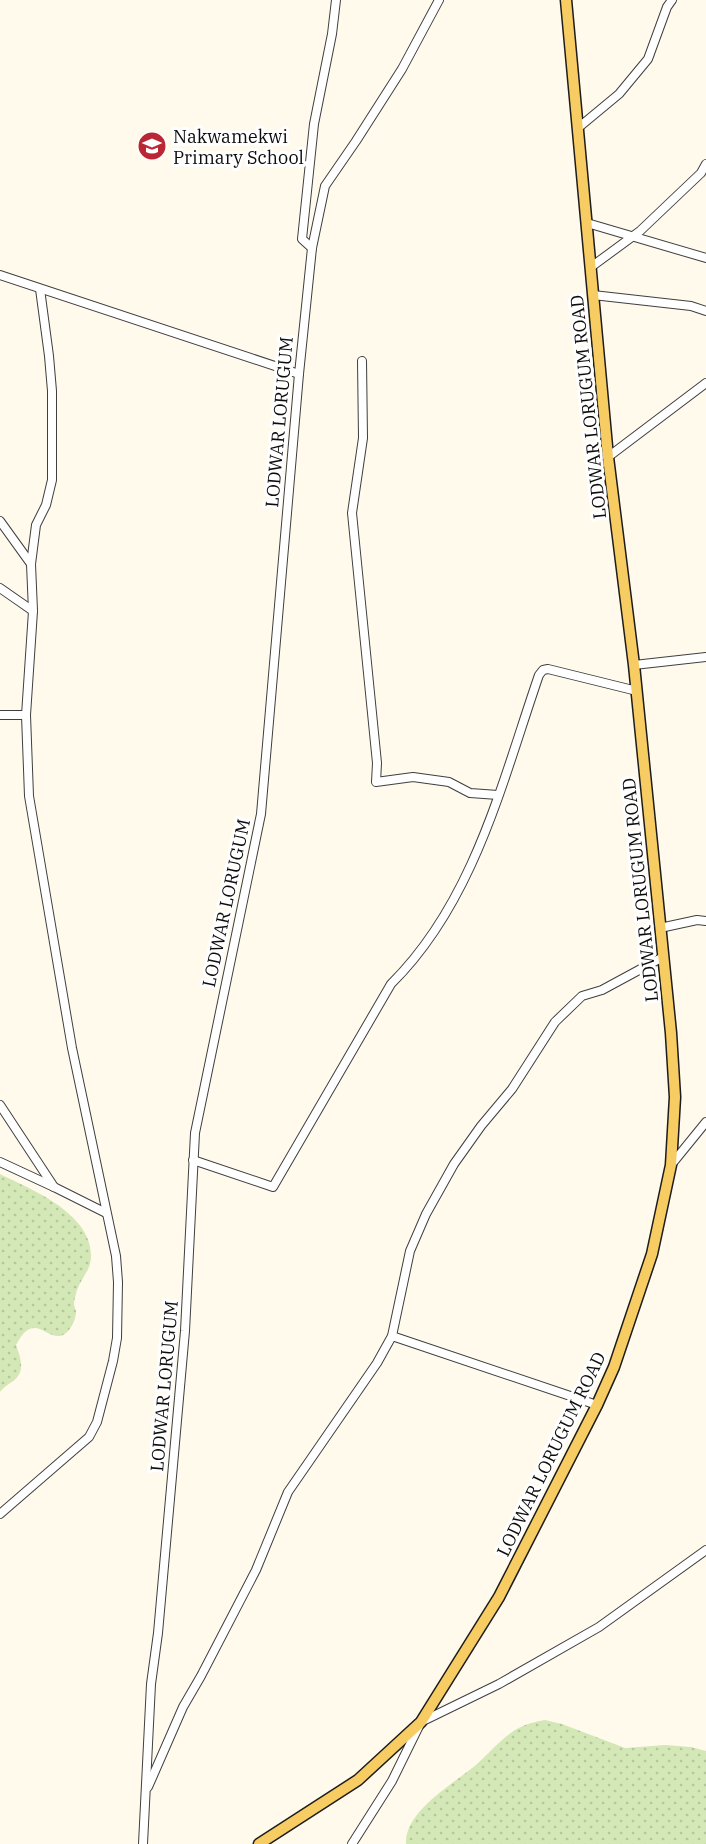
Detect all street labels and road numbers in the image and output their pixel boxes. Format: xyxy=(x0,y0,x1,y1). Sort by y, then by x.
street label: LODWAR LORUGUM ROAD xyxy=(565,294,611,520)
street label: LODWAR LORUGUM xyxy=(260,336,298,508)
street label: LODWAR LORUGUM ROAD xyxy=(617,777,663,1003)
street label: LODWAR LORUGUM xyxy=(197,817,255,989)
street label: LODWAR LORUGUM xyxy=(145,1300,183,1472)
street label: LODWAR LORUGUM ROAD xyxy=(491,1348,611,1560)

